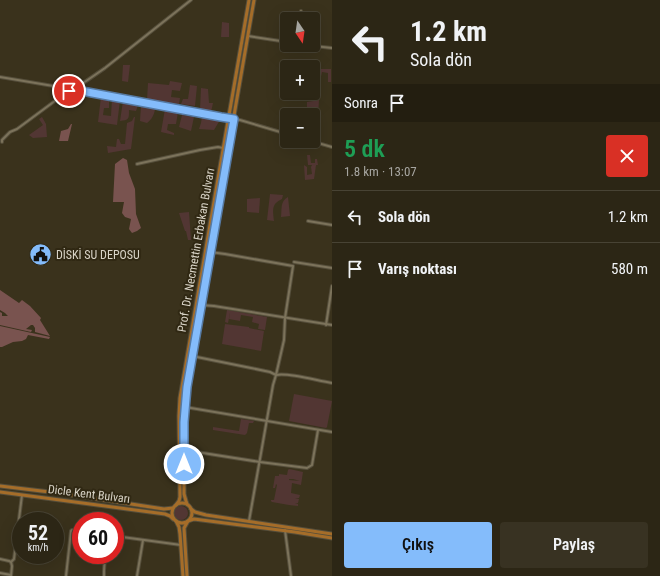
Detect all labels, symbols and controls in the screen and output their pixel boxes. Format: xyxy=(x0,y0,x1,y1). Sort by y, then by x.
north arrow xyxy=(280,12,320,52)
map controls xyxy=(280,12,320,148)
text: 1.2 km xyxy=(410,15,487,48)
icon: left xyxy=(344,16,396,68)
text: Sola dön xyxy=(410,49,472,70)
button: + xyxy=(280,60,320,100)
pin xyxy=(52,74,86,108)
icon: arrive xyxy=(58,80,80,102)
icon: arrive xyxy=(386,92,408,114)
text: Sonra xyxy=(344,94,378,112)
button: − xyxy=(280,108,320,148)
text: 5 dk xyxy=(344,135,385,163)
button: close xyxy=(606,135,648,177)
text: 1.8 km · 13:07 xyxy=(344,164,417,179)
street label: Prof. Dr. Necmettin Erbakan Bulvarı xyxy=(175,167,217,333)
icon: left xyxy=(344,206,366,228)
text: Sola dön xyxy=(378,208,430,226)
text: 1.2 km xyxy=(608,208,648,226)
public building icon: DİSKİ SU DEPOSU xyxy=(27,242,53,268)
place label: DİSKİ SU DEPOSU xyxy=(56,247,140,262)
icon: arrive xyxy=(344,258,366,280)
text: Varış noktası xyxy=(378,260,457,278)
text: 580 m xyxy=(611,260,648,278)
position arrow xyxy=(163,443,205,485)
street label: Dicle Kent Bulvarı xyxy=(47,482,131,506)
speed limit sign: 60 xyxy=(72,512,124,564)
text: 52 xyxy=(28,521,48,545)
button: Çıkış xyxy=(344,522,492,568)
button: Paylaş xyxy=(500,522,648,568)
text: km/h xyxy=(28,542,48,553)

